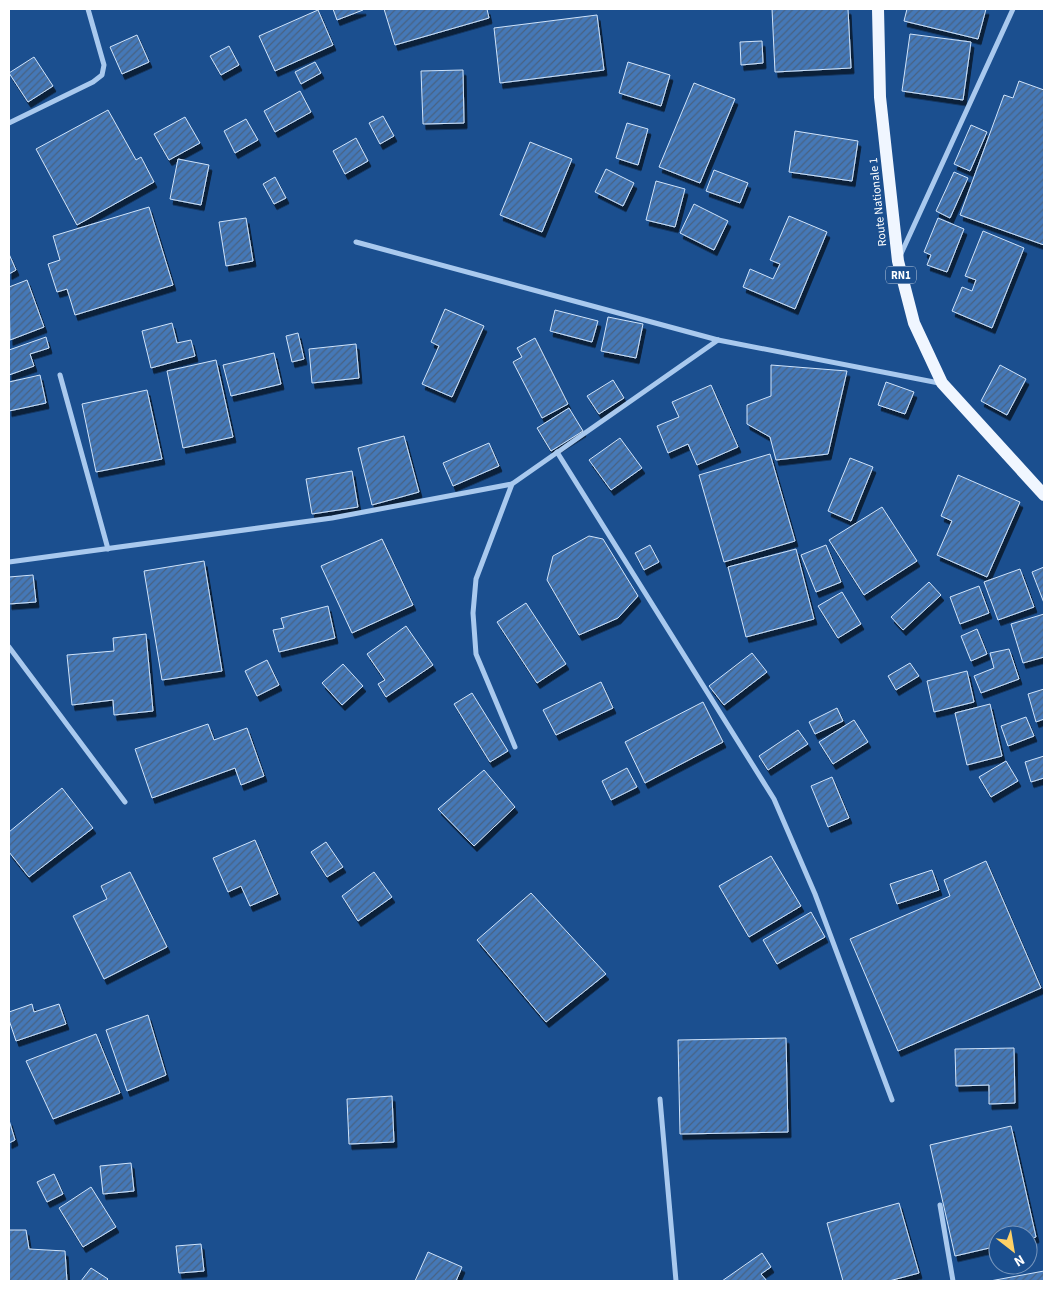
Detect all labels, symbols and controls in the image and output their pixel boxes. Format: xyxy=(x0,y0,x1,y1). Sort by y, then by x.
street label: Route Nationale 1 xyxy=(865,157,891,247)
road number: RN1 xyxy=(886,266,916,284)
north arrow xyxy=(988,1225,1038,1275)
text: N xyxy=(1010,1249,1028,1271)

